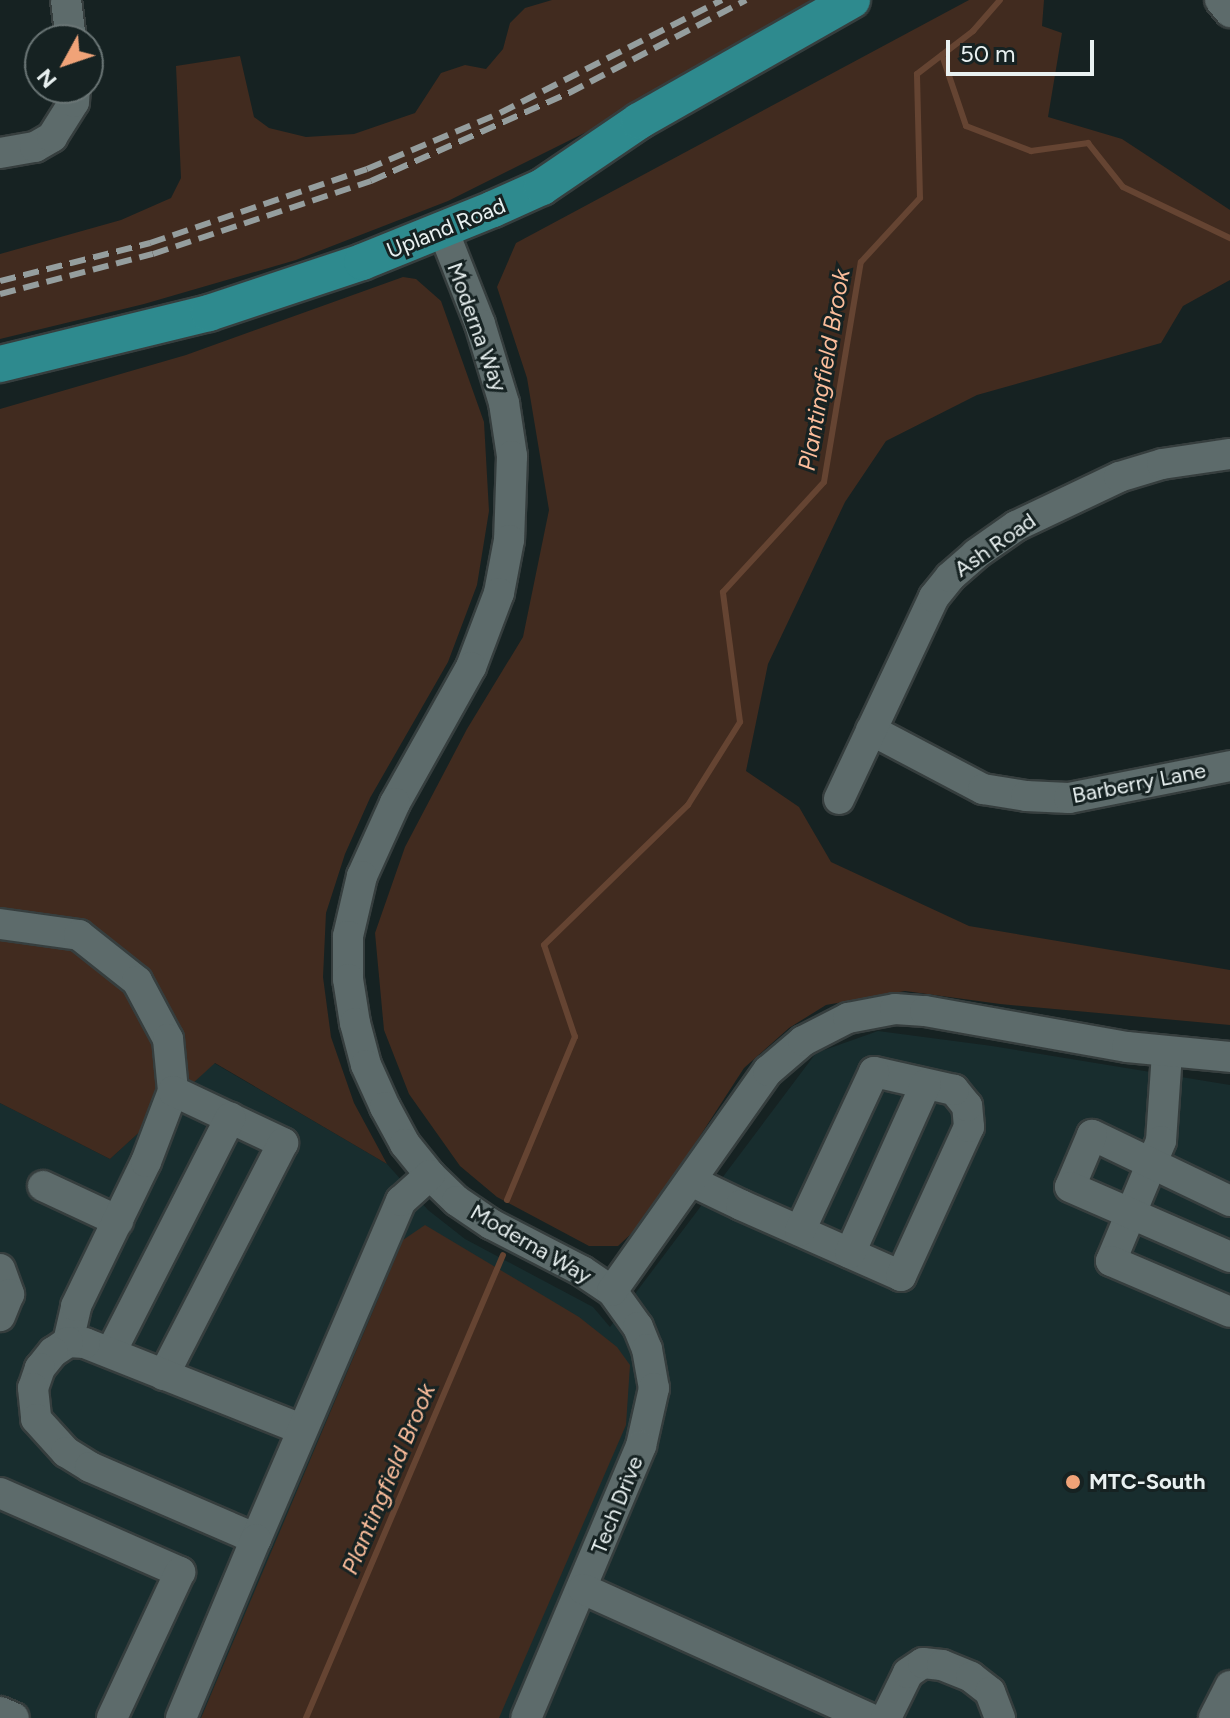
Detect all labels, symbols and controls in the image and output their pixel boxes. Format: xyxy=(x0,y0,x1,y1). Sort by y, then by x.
north arrow xyxy=(24,24,104,104)
scale bar xyxy=(950,24,1098,74)
text: 50 m xyxy=(960,39,1016,68)
text: N xyxy=(31,63,63,94)
street label: Upland Road xyxy=(383,192,509,264)
street label: Moderna Way xyxy=(441,259,513,395)
water label: Plantingfield Brook xyxy=(792,267,856,473)
street label: Ash Road xyxy=(949,507,1041,583)
street label: Barberry Lane xyxy=(1070,757,1208,809)
street label: Moderna Way xyxy=(466,1199,596,1289)
water label: Plantingfield Brook xyxy=(335,1379,441,1579)
street label: Tech Drive xyxy=(585,1452,649,1558)
place label: MTC-South xyxy=(1089,1469,1206,1495)
marker: MTC-South xyxy=(1064,1473,1082,1491)

